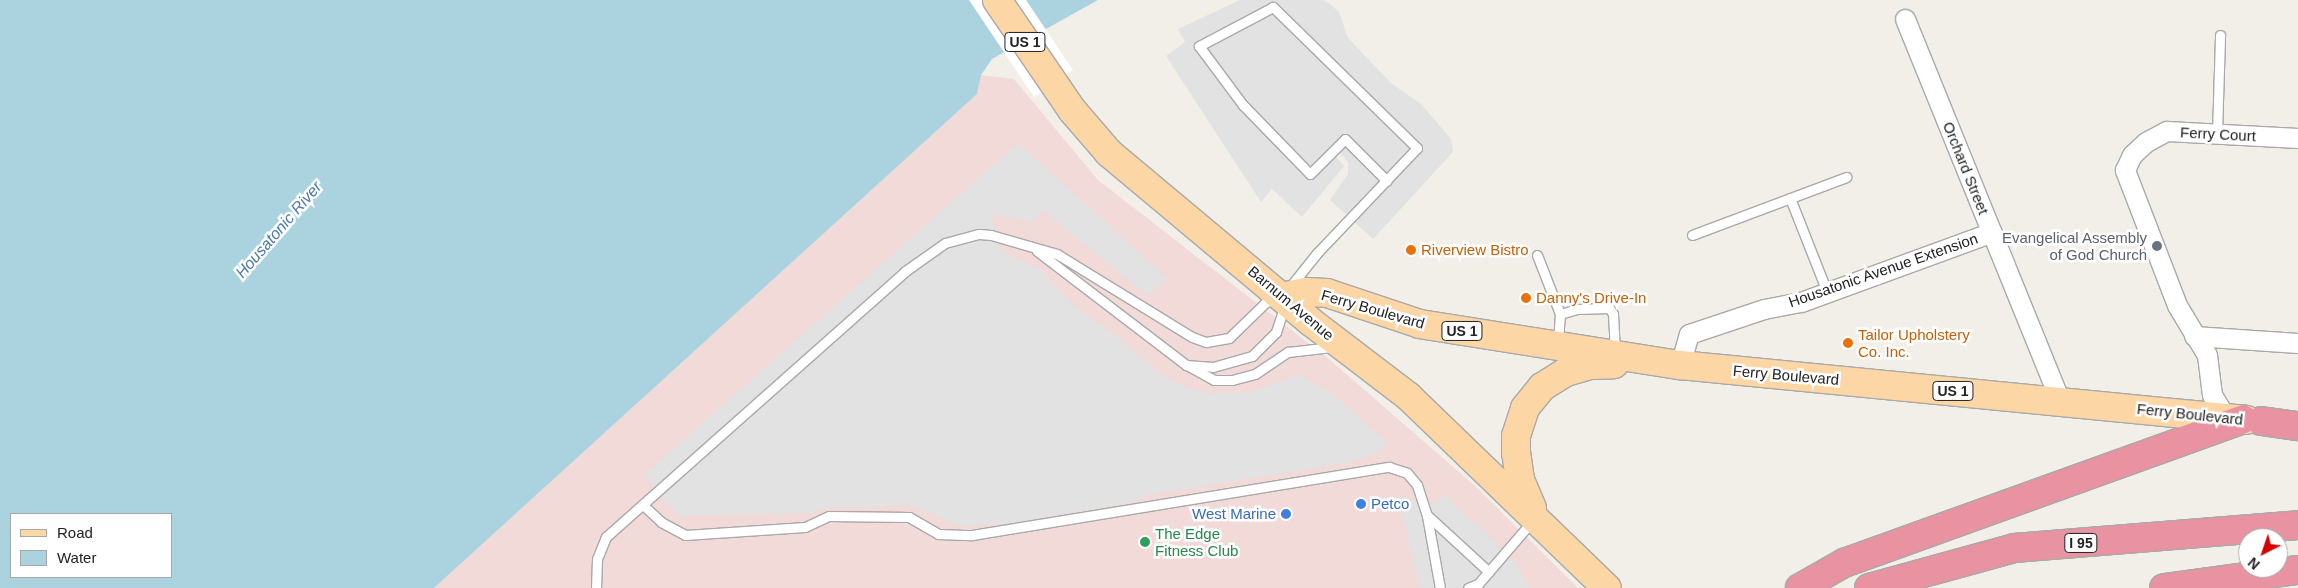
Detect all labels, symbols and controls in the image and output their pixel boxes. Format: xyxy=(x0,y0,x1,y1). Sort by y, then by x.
road number: US 1 xyxy=(1004,31,1046,54)
street label: Orchard Street xyxy=(1939,119,1993,217)
street label: Ferry Court xyxy=(2180,123,2256,145)
water label: Housatonic River xyxy=(232,178,326,282)
place label: Evangelical Assembly of God Church xyxy=(2001,228,2147,263)
street label: Housatonic Avenue Extension xyxy=(1786,229,1980,311)
marker: Evangelical Assembly of God Church xyxy=(2151,240,2163,252)
place label: Riverview Bistro xyxy=(1421,241,1529,259)
marker: Riverview Bistro xyxy=(1405,244,1417,256)
street label: Barnum Avenue xyxy=(1244,262,1338,344)
street label: Ferry Boulevard xyxy=(1319,286,1427,332)
place label: Danny's Drive-In xyxy=(1536,289,1646,307)
marker: Danny's Drive-In xyxy=(1520,292,1532,304)
road number: US 1 xyxy=(1441,320,1483,342)
place label: Tailor Upholstery Co. Inc. xyxy=(1858,325,1970,360)
marker: Tailor Upholstery Co. Inc. xyxy=(1842,337,1854,349)
street label: Ferry Boulevard xyxy=(1732,361,1840,389)
road number: US 1 xyxy=(1932,380,1974,402)
street label: Ferry Boulevard xyxy=(2136,399,2244,429)
place label: Petco xyxy=(1371,495,1409,513)
marker: Petco xyxy=(1355,498,1367,510)
place label: West Marine xyxy=(1192,505,1276,523)
marker: West Marine xyxy=(1280,508,1292,520)
legend xyxy=(10,513,172,578)
text: Road xyxy=(57,524,93,541)
place label: The Edge Fitness Club xyxy=(1155,524,1238,559)
north arrow xyxy=(2238,528,2288,578)
road number: I 95 xyxy=(2064,532,2098,554)
marker: The Edge Fitness Club xyxy=(1139,536,1151,548)
text: Water xyxy=(57,549,96,566)
text: N xyxy=(2245,554,2263,573)

